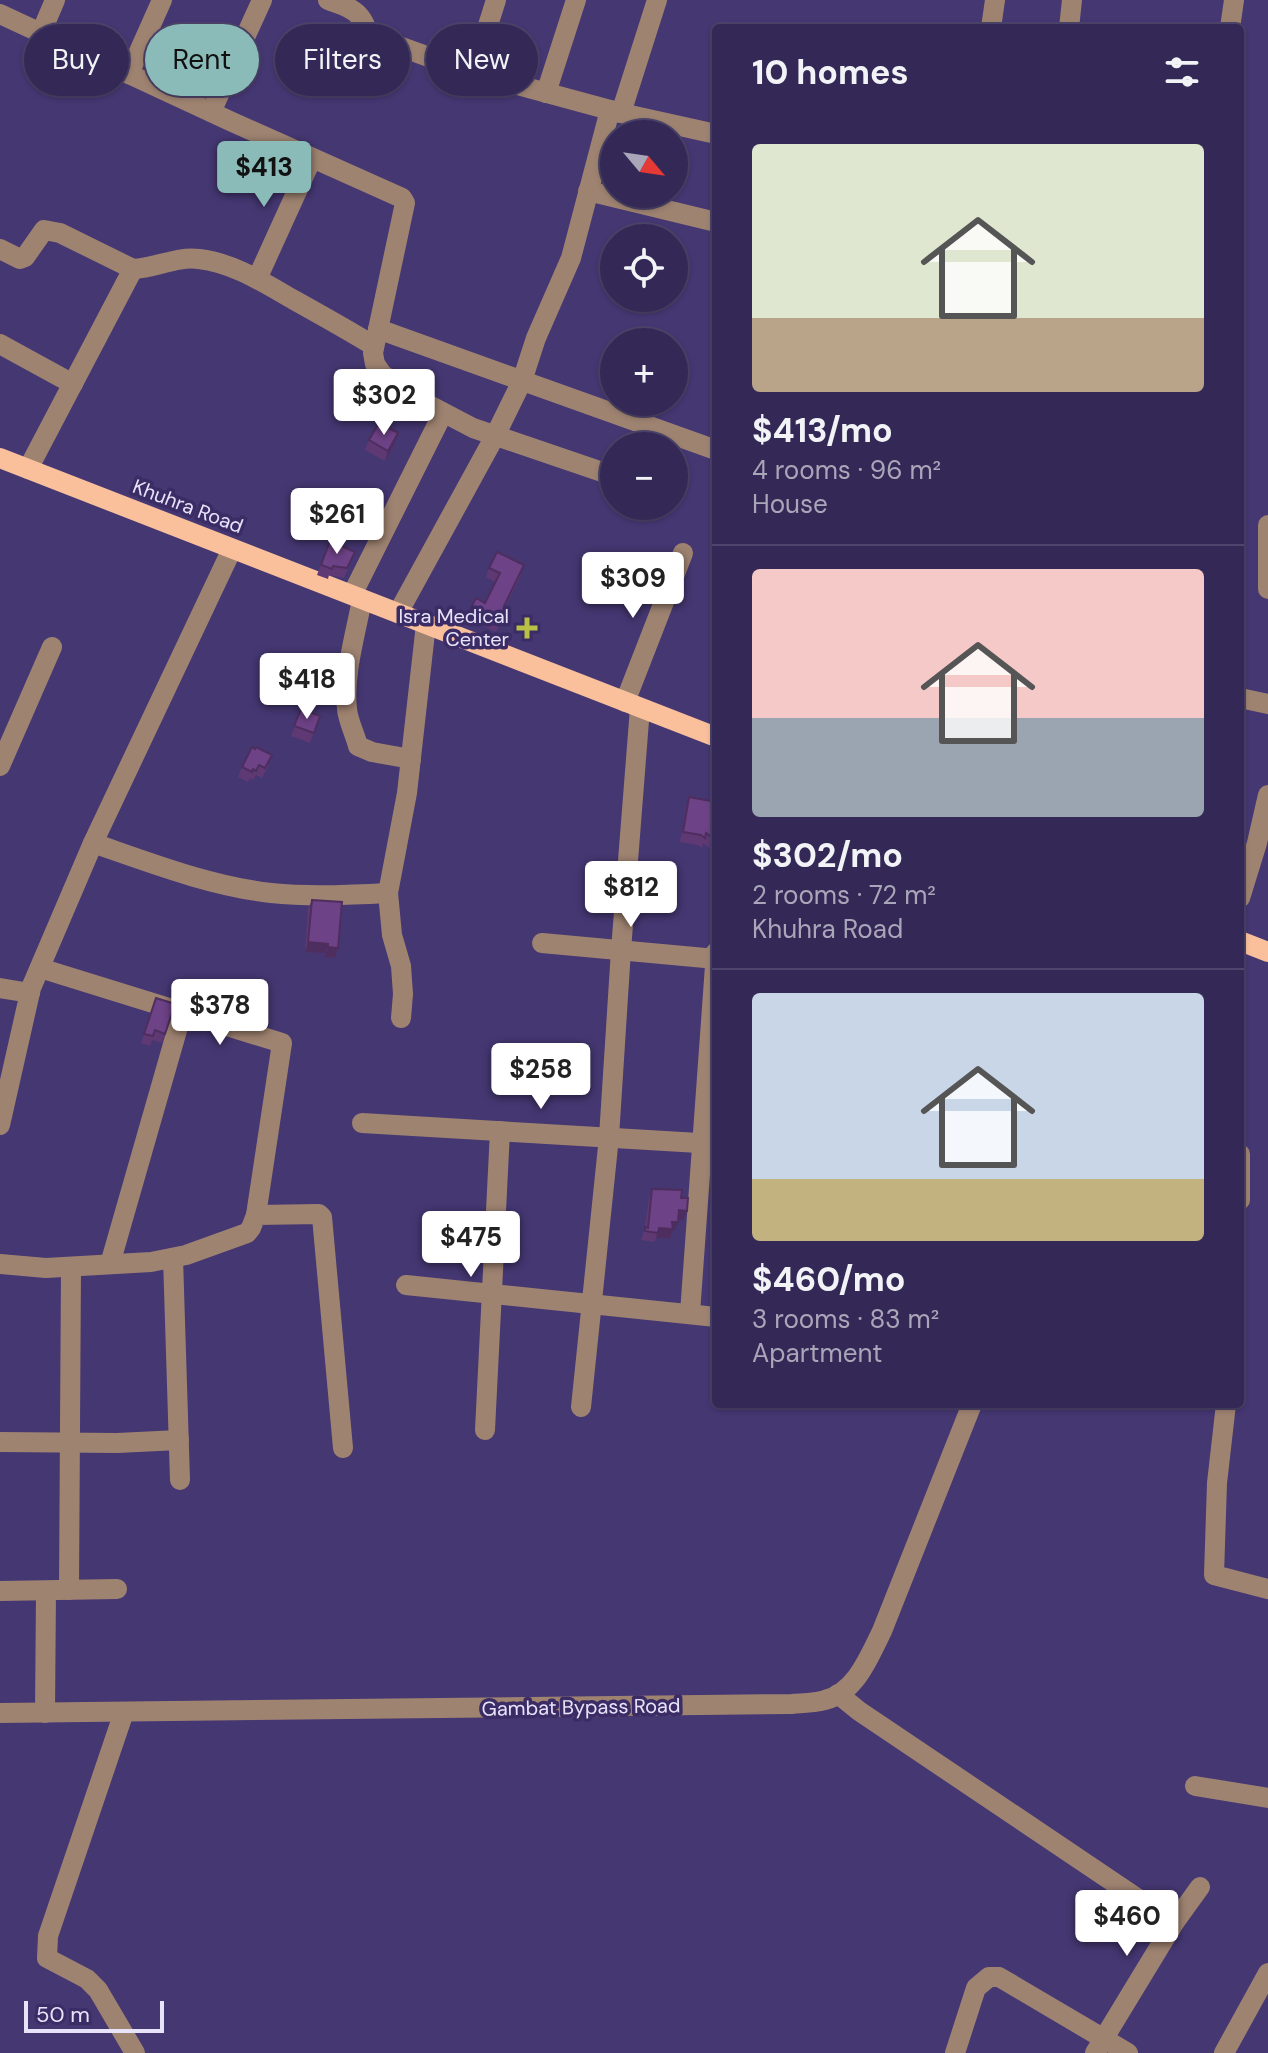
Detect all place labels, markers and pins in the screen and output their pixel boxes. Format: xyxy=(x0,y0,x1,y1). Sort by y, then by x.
pin: $413 xyxy=(217,141,311,209)
pin: $302 xyxy=(337,369,431,437)
pin: $261 xyxy=(290,488,384,556)
pin: $309 xyxy=(586,552,680,620)
place label: Isra Medical Center xyxy=(398,603,509,652)
marker: Isra Medical Center xyxy=(516,617,538,639)
pin: $418 xyxy=(260,653,354,721)
pin: $812 xyxy=(584,861,678,929)
pin: $378 xyxy=(173,979,267,1047)
pin: $258 xyxy=(494,1043,588,1111)
pin: $475 xyxy=(424,1211,518,1279)
pin: $460 xyxy=(1080,1890,1174,1958)

